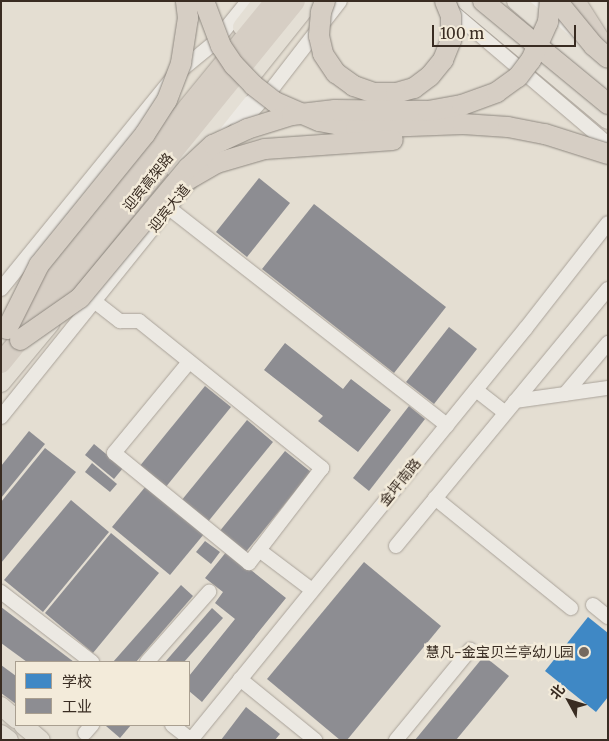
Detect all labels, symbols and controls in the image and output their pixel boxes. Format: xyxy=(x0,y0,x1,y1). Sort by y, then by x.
scale bar xyxy=(434,15,578,47)
text: 100 m xyxy=(440,24,484,43)
street label: 迎宾高架路 xyxy=(119,150,177,214)
street label: 迎宾大道 xyxy=(145,181,193,235)
street label: 金坪南路 xyxy=(376,455,424,509)
place label: 慧凡-金宝贝兰亭幼儿园 xyxy=(426,644,574,660)
marker: 慧凡-金宝贝兰亭幼儿园 xyxy=(578,646,590,658)
legend xyxy=(15,661,190,726)
text: 学校 xyxy=(62,672,92,691)
north arrow xyxy=(544,676,594,726)
text: 北 xyxy=(546,680,569,703)
text: 工业 xyxy=(62,697,92,716)

